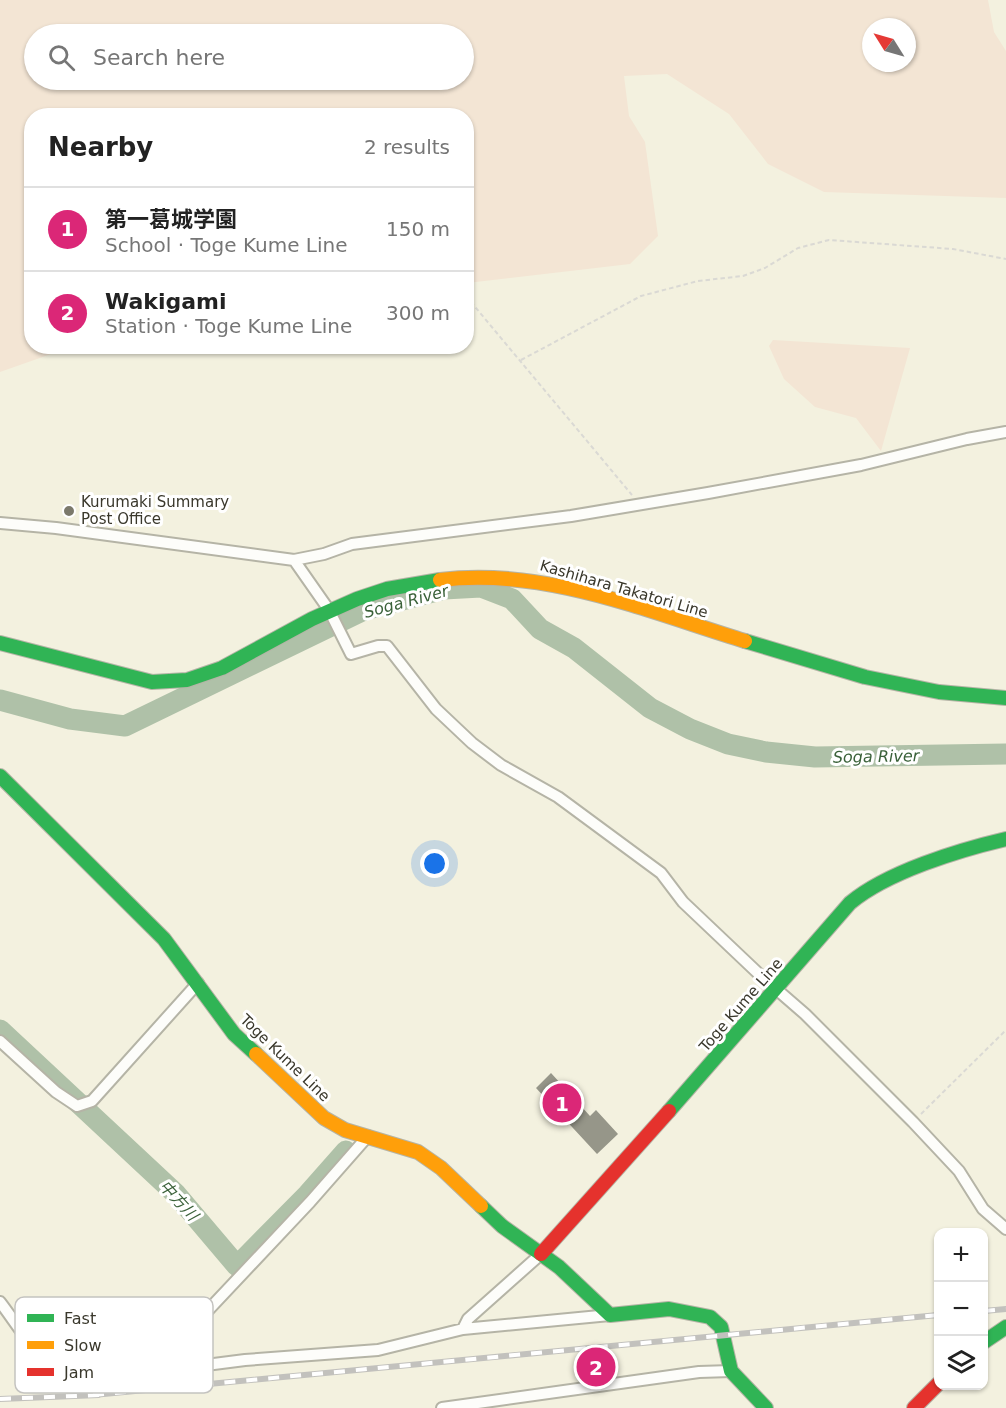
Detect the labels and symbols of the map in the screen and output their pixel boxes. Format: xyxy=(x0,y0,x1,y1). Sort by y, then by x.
north arrow xyxy=(862,18,916,72)
place label: Kurumaki Summary Post Office xyxy=(81,493,229,528)
marker: Kurumaki Summary Post Office xyxy=(62,504,76,518)
street label: Kashihara Takatori Line xyxy=(538,556,710,622)
water label: Soga River xyxy=(362,581,452,622)
water label: Soga River xyxy=(833,746,921,767)
your location xyxy=(420,849,449,878)
street label: Toge Kume Line xyxy=(695,955,786,1056)
street label: Toge Kume Line xyxy=(236,1010,334,1105)
pin: 1 xyxy=(542,1080,582,1126)
water label: 中方川 xyxy=(155,1176,203,1226)
legend xyxy=(15,1297,213,1393)
text: Fast xyxy=(64,1309,96,1328)
text: Slow xyxy=(64,1336,101,1355)
pin: 2 xyxy=(576,1344,616,1390)
text: Jam xyxy=(63,1363,94,1382)

